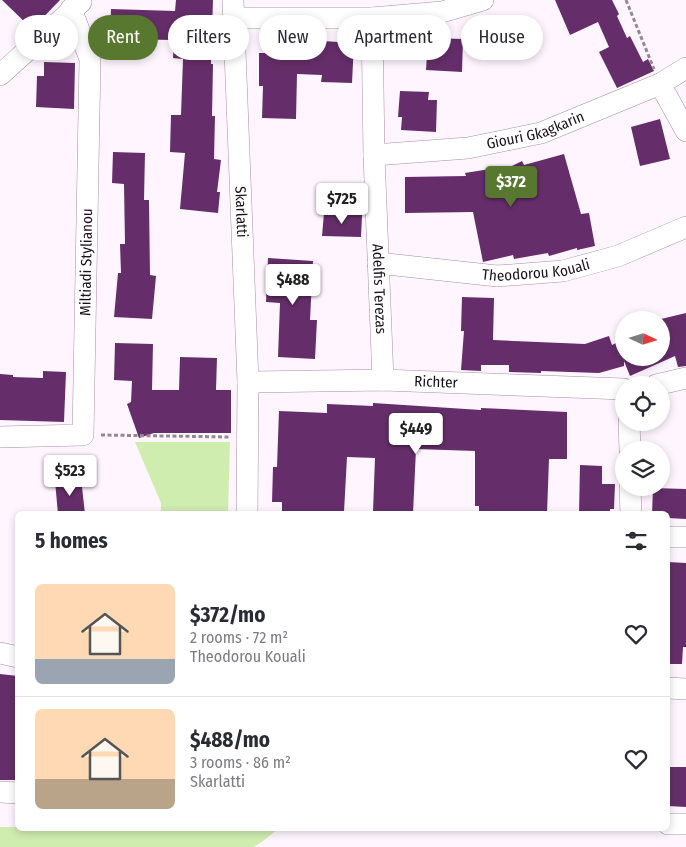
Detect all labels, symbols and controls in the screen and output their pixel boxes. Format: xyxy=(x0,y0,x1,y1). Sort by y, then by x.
chip: Buy xyxy=(15,15,78,60)
chip: Rent xyxy=(88,15,158,60)
chip: Filters xyxy=(168,15,249,60)
chip: New xyxy=(259,15,327,60)
chip: Apartment xyxy=(337,15,451,60)
chip: House xyxy=(461,15,543,60)
street label: Giouri Gkagkarin xyxy=(485,107,587,153)
pin: $372 xyxy=(481,166,541,208)
text: $372 xyxy=(496,172,526,191)
pin: $725 xyxy=(312,182,372,225)
street label: Skarlatti xyxy=(231,186,251,238)
text: $725 xyxy=(327,189,357,208)
street label: Miltiadi Stylianou xyxy=(76,208,96,316)
street label: Adelfis Terezas xyxy=(369,243,390,334)
street label: Theodorou Kouali xyxy=(481,255,592,285)
pin: $488 xyxy=(263,264,323,306)
text: $488 xyxy=(276,270,310,289)
north arrow xyxy=(615,311,670,366)
map controls xyxy=(615,311,670,496)
street label: Richter xyxy=(414,372,459,392)
button: locate xyxy=(615,376,670,431)
pin: $449 xyxy=(386,412,446,455)
text: $449 xyxy=(400,419,432,438)
button: layers xyxy=(615,441,670,496)
pin: $523 xyxy=(40,454,100,497)
text: $523 xyxy=(55,461,85,480)
icon: filters xyxy=(622,527,650,555)
text: 5 homes xyxy=(35,528,108,554)
text: $372/mo xyxy=(190,602,265,628)
icon: home xyxy=(75,604,135,664)
icon: heart xyxy=(622,620,650,648)
text: 2 rooms · 72 m² xyxy=(190,628,288,647)
text: Theodorou Kouali xyxy=(190,647,306,666)
text: $488/mo xyxy=(190,727,270,753)
icon: home xyxy=(75,729,135,789)
icon: heart xyxy=(622,745,650,773)
text: 3 rooms · 86 m² xyxy=(190,753,291,772)
text: Skarlatti xyxy=(190,772,245,791)

